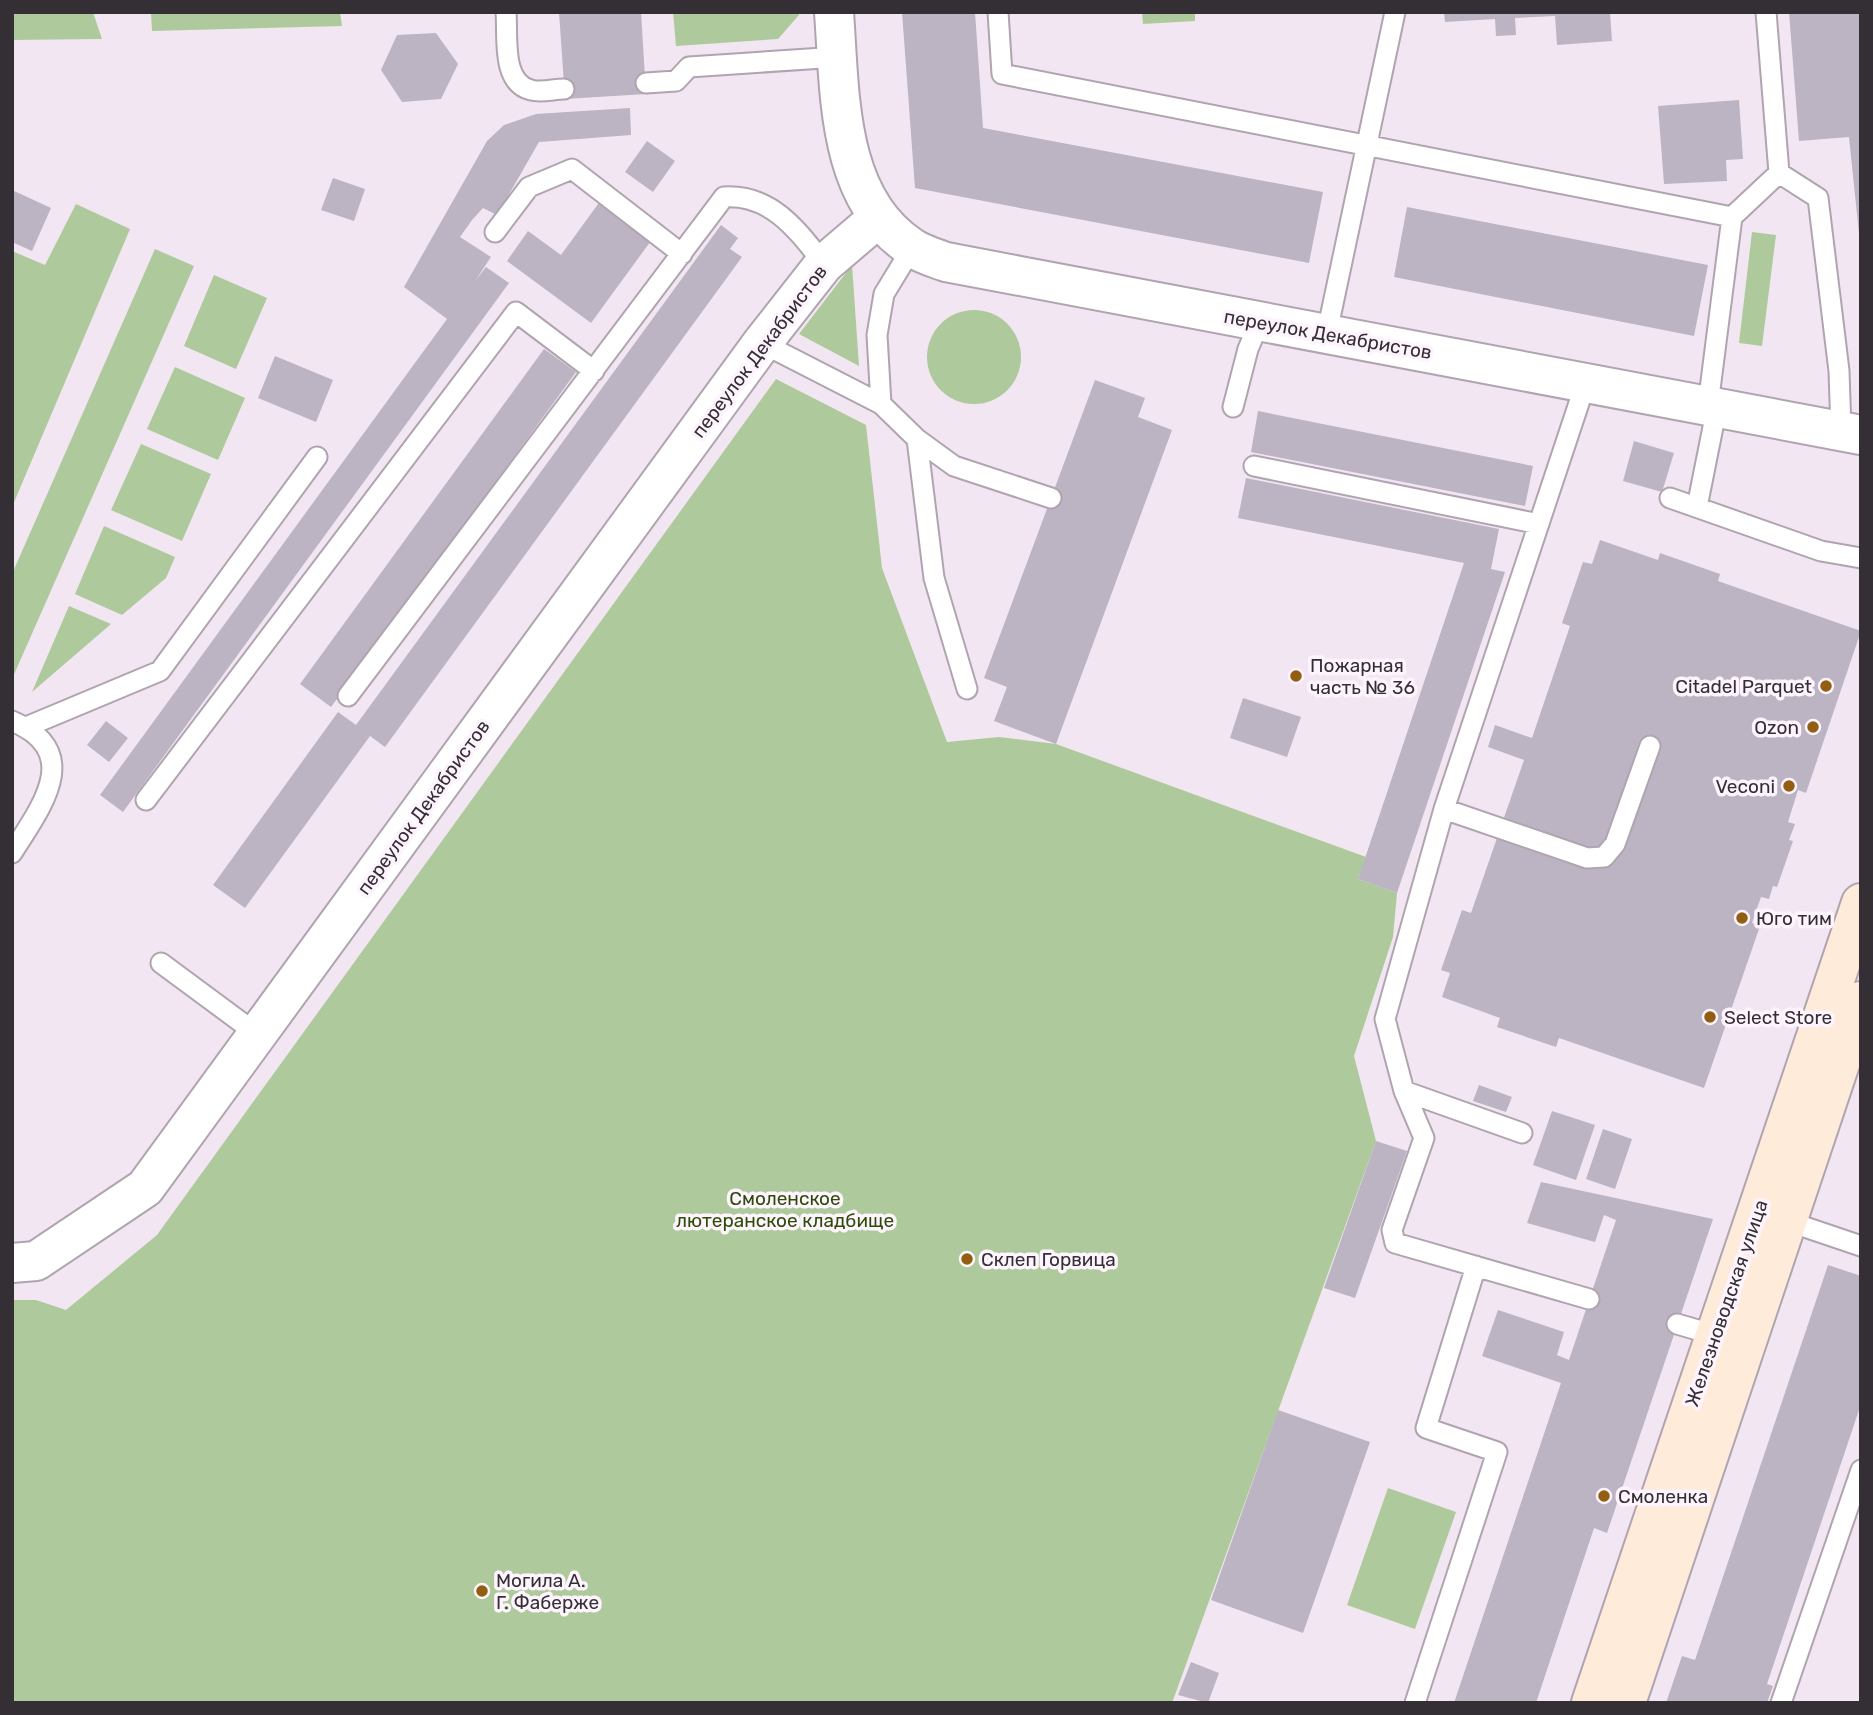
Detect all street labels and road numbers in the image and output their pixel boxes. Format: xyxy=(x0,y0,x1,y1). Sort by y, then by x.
street label: переулок Декабристов xyxy=(687,260,832,442)
street label: переулок Декабристов xyxy=(1222,305,1434,364)
street label: переулок Декабристов xyxy=(352,715,495,899)
street label: Железноводская улица xyxy=(1680,1197,1773,1410)

